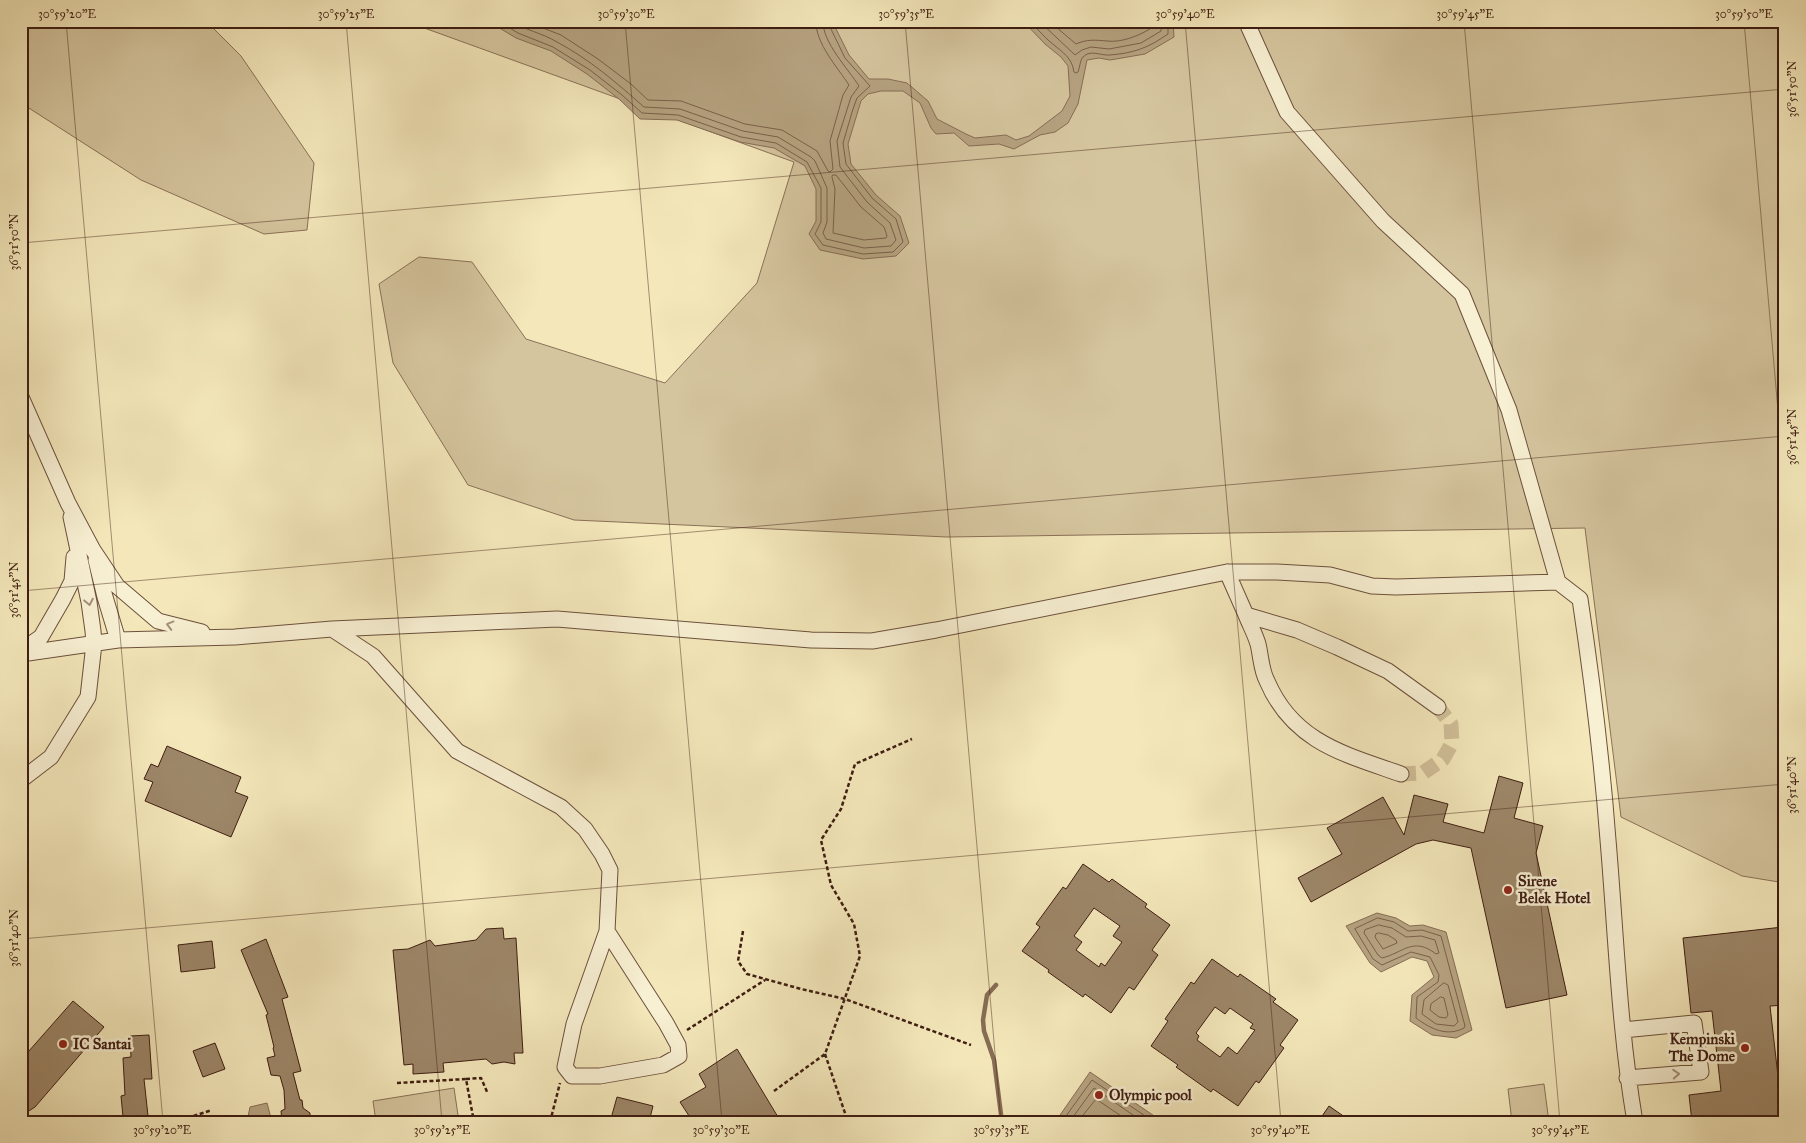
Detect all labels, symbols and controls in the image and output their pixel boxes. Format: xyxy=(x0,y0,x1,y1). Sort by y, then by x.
text: 30°59'20"E xyxy=(38,7,97,21)
text: 30°59'25"E xyxy=(318,7,375,21)
text: 30°59'30"E xyxy=(597,7,655,21)
text: 30°59'35"E xyxy=(878,7,934,21)
text: 30°59'40"E xyxy=(1156,7,1215,21)
text: 30°59'45"E xyxy=(1436,7,1494,21)
text: 30°59'50"E xyxy=(1715,7,1773,21)
text: 36°51'50"N xyxy=(1785,61,1799,117)
text: 36°51'50"N xyxy=(7,214,21,270)
text: 36°51'45"N xyxy=(1785,409,1799,465)
text: 36°51'45"N xyxy=(7,562,21,618)
one-way arrow xyxy=(83,597,93,606)
one-way arrow xyxy=(167,620,175,630)
text: 36°51'40"N xyxy=(1785,756,1799,814)
place label: Sirene Belek Hotel xyxy=(1518,872,1592,907)
marker: Sirene Belek Hotel xyxy=(1502,884,1514,896)
text: 36°51'40"N xyxy=(7,909,21,967)
place label: Kempinski The Dome xyxy=(1668,1030,1736,1065)
place label: IC Santai xyxy=(73,1035,132,1053)
marker: IC Santai xyxy=(57,1038,69,1050)
marker: Kempinski The Dome xyxy=(1739,1042,1751,1054)
one-way arrow xyxy=(1672,1069,1680,1080)
place label: Olympic pool xyxy=(1109,1086,1193,1105)
marker: Olympic pool xyxy=(1093,1089,1105,1101)
text: 30°59'20"E xyxy=(133,1123,192,1137)
text: 30°59'25"E xyxy=(414,1123,471,1137)
text: 30°59'30"E xyxy=(692,1123,750,1137)
text: 30°59'35"E xyxy=(973,1123,1029,1137)
text: 30°59'40"E xyxy=(1251,1123,1310,1137)
text: 30°59'45"E xyxy=(1531,1123,1589,1137)

